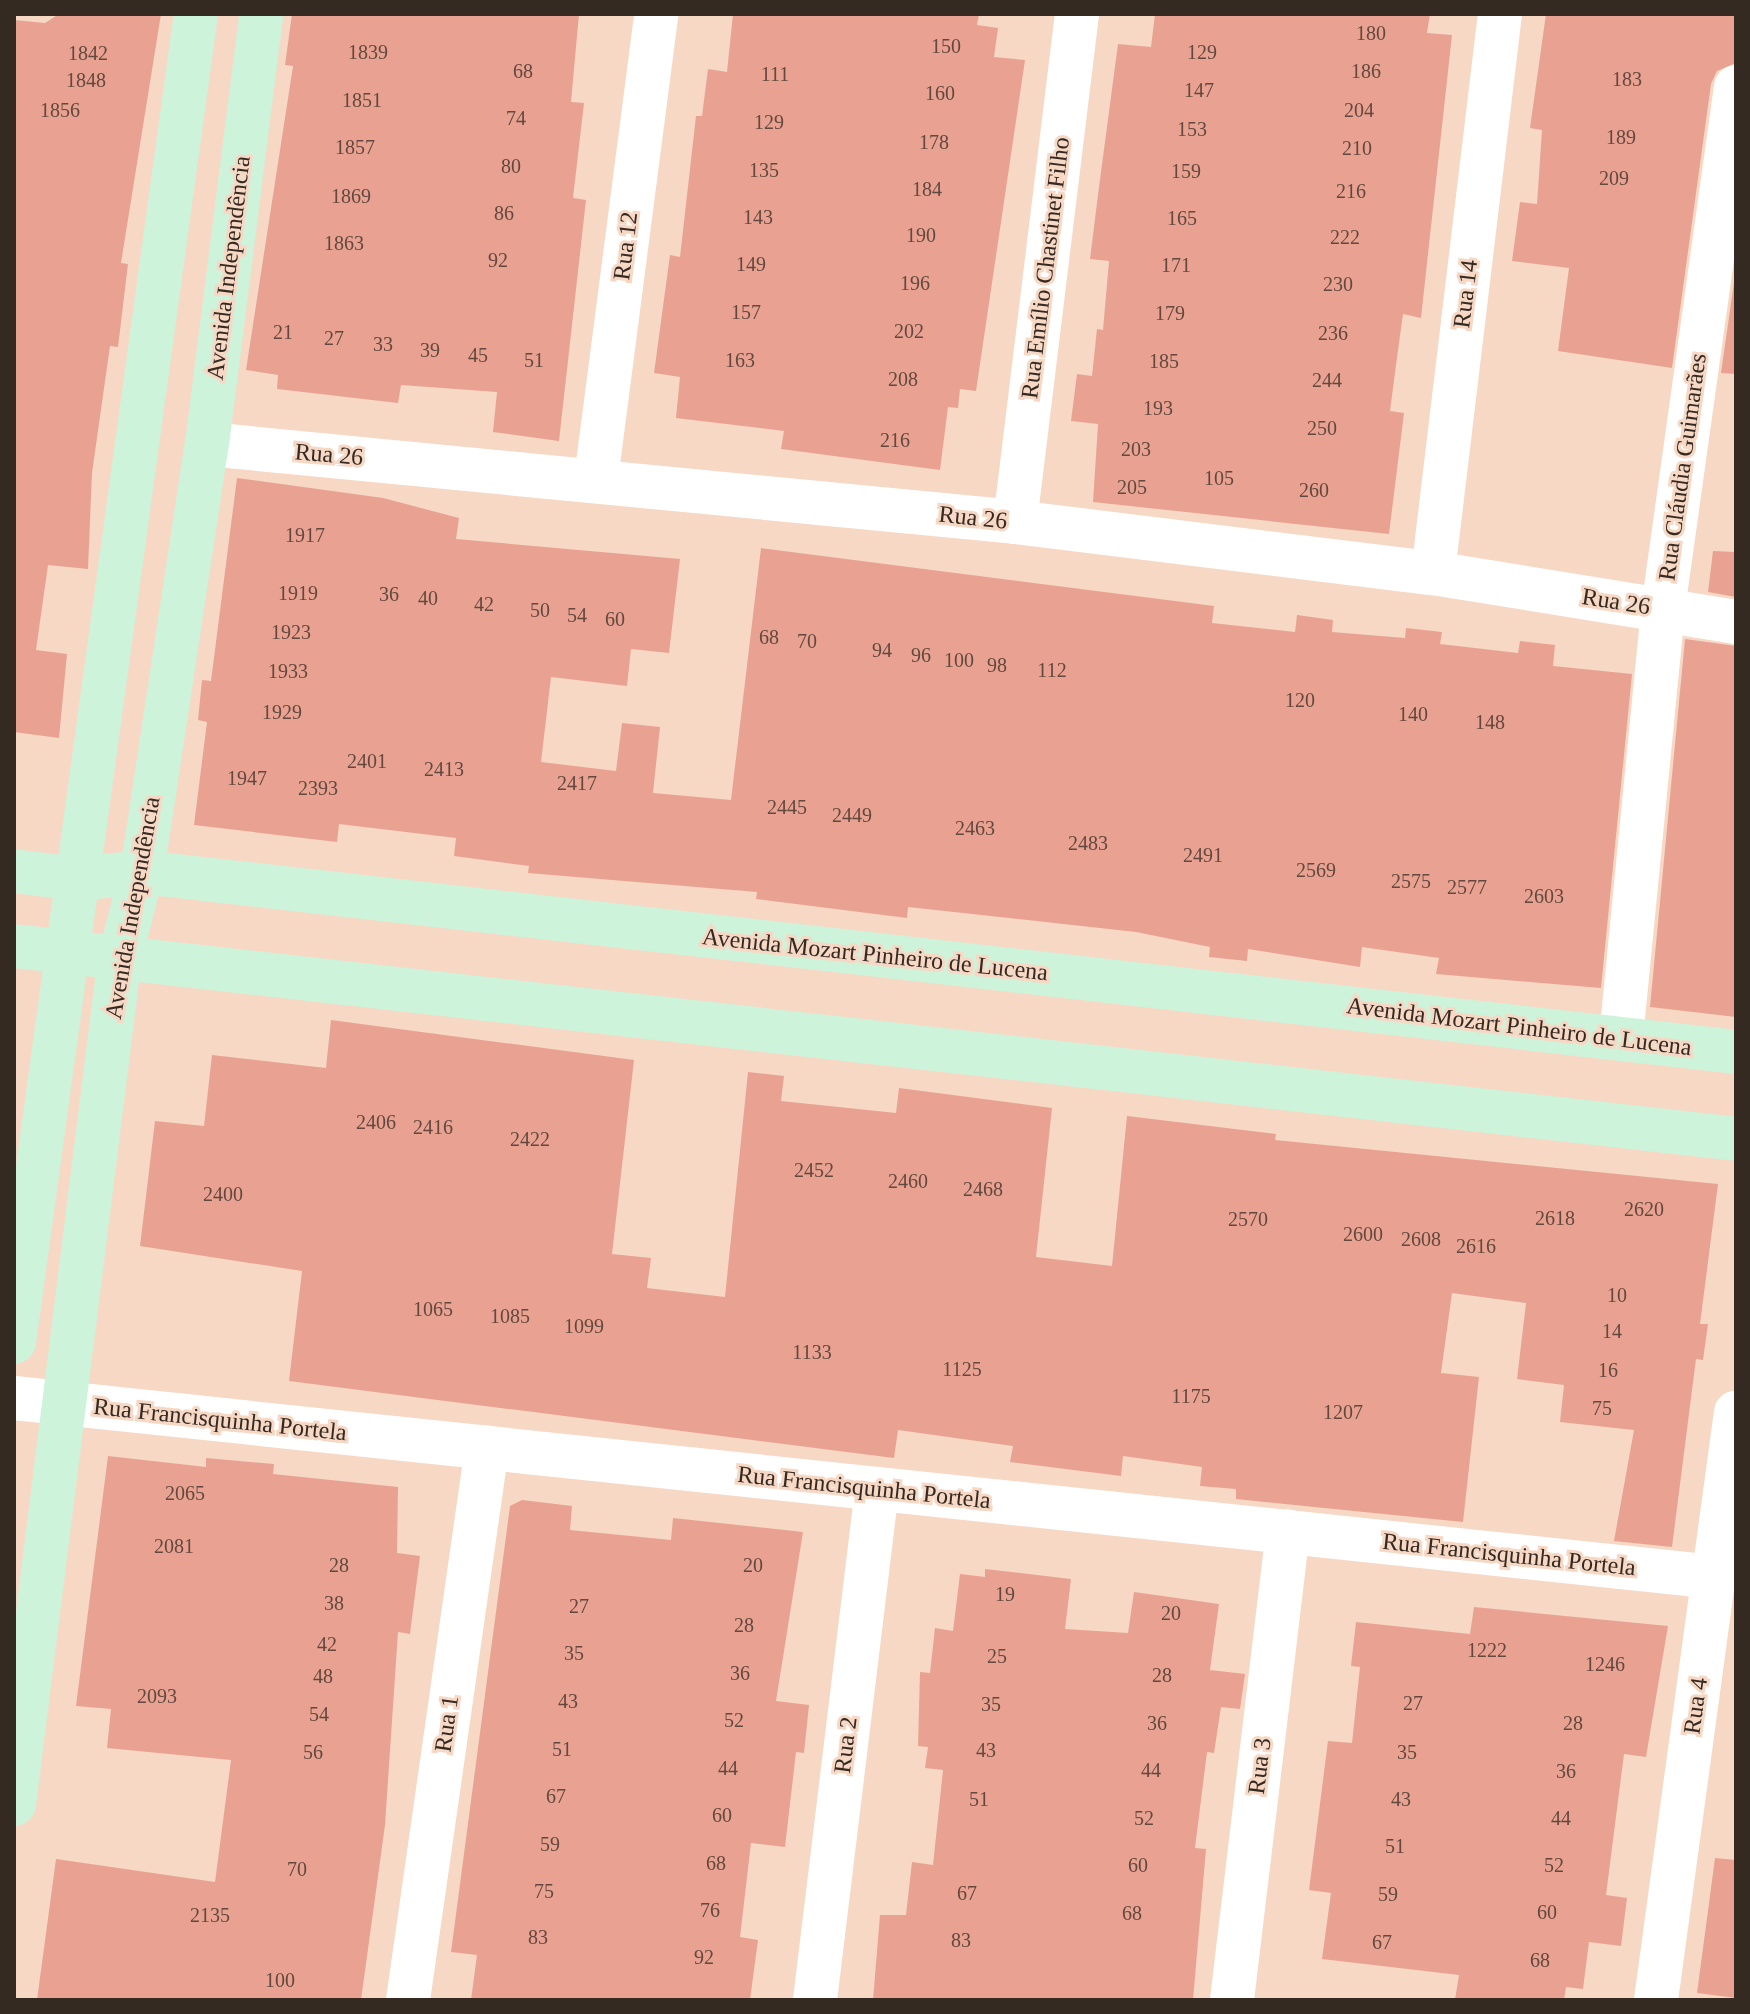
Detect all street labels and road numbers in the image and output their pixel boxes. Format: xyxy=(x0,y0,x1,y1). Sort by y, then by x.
street label: Rua Emílio Chastinet Filho xyxy=(1016,136,1076,400)
street label: Avenida Independência xyxy=(201,154,257,382)
street label: Rua 12 xyxy=(608,210,644,282)
street label: Rua 14 xyxy=(1448,258,1484,330)
street label: Rua Cláudia Guimarães xyxy=(1653,351,1713,583)
street label: Rua 26 xyxy=(294,438,364,472)
street label: Rua 26 xyxy=(937,500,1009,536)
street label: Rua 26 xyxy=(1580,582,1652,622)
street label: Avenida Independência xyxy=(99,794,167,1022)
street label: Avenida Mozart Pinheiro de Lucena xyxy=(701,923,1049,987)
street label: Avenida Mozart Pinheiro de Lucena xyxy=(1345,992,1693,1062)
street label: Rua Francisquinha Portela xyxy=(92,1392,348,1448)
street label: Rua Francisquinha Portela xyxy=(736,1460,992,1516)
street label: Rua Francisquinha Portela xyxy=(1381,1527,1637,1583)
street label: Rua 4 xyxy=(1678,1676,1714,1736)
street label: Rua 1 xyxy=(429,1694,465,1754)
street label: Rua 2 xyxy=(828,1715,864,1775)
street label: Rua 3 xyxy=(1242,1736,1278,1796)

